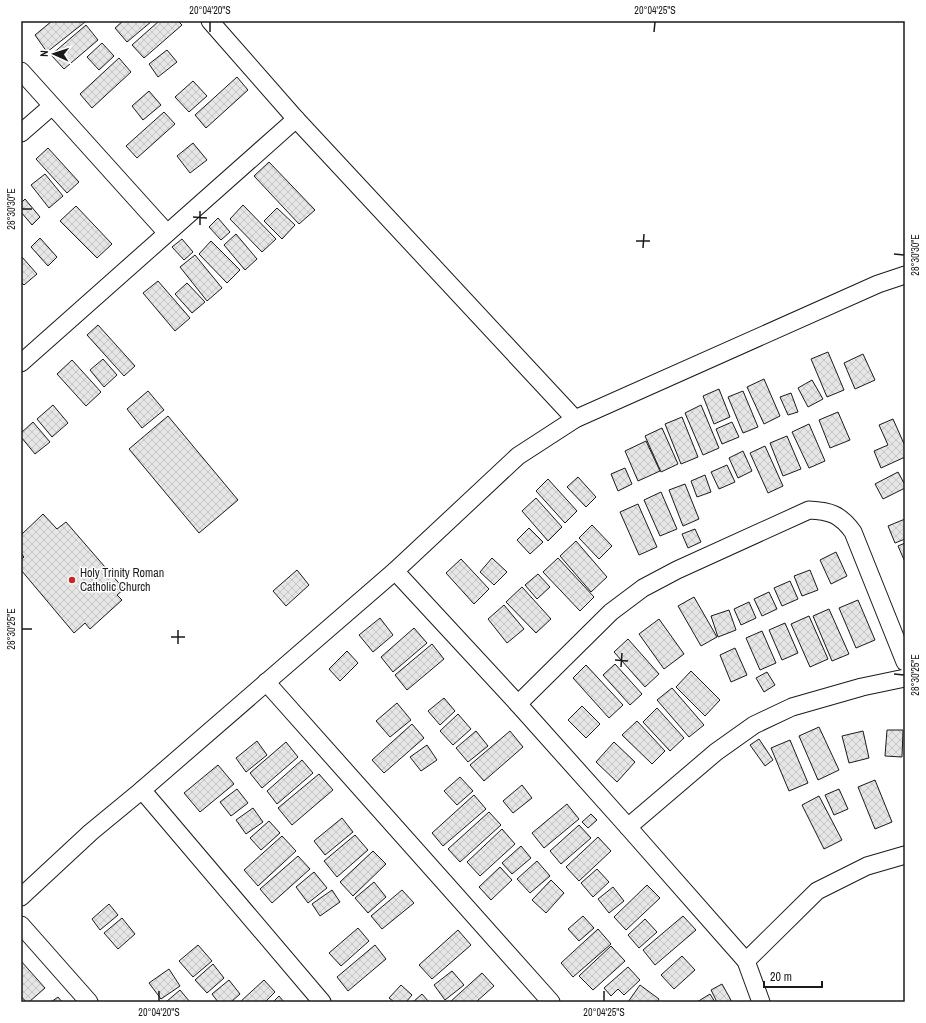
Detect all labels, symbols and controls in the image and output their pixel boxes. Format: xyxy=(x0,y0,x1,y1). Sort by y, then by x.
text: 20°04'20"S xyxy=(189,4,231,17)
text: 20°04'25"S xyxy=(634,4,676,17)
north arrow xyxy=(34,34,74,74)
text: N xyxy=(37,50,51,57)
text: 28°30'30"E xyxy=(5,188,18,230)
text: 28°30'30"E xyxy=(909,234,922,276)
place label: Holy Trinity Roman Catholic Church xyxy=(80,565,164,595)
marker: Holy Trinity Roman Catholic Church xyxy=(67,575,77,585)
text: 28°30'25"E xyxy=(5,608,18,650)
text: 28°30'25"E xyxy=(909,654,922,696)
scale bar xyxy=(764,963,822,989)
text: 20 m xyxy=(770,969,792,985)
text: 20°04'20"S xyxy=(138,1006,180,1019)
text: 20°04'25"S xyxy=(583,1006,625,1019)

